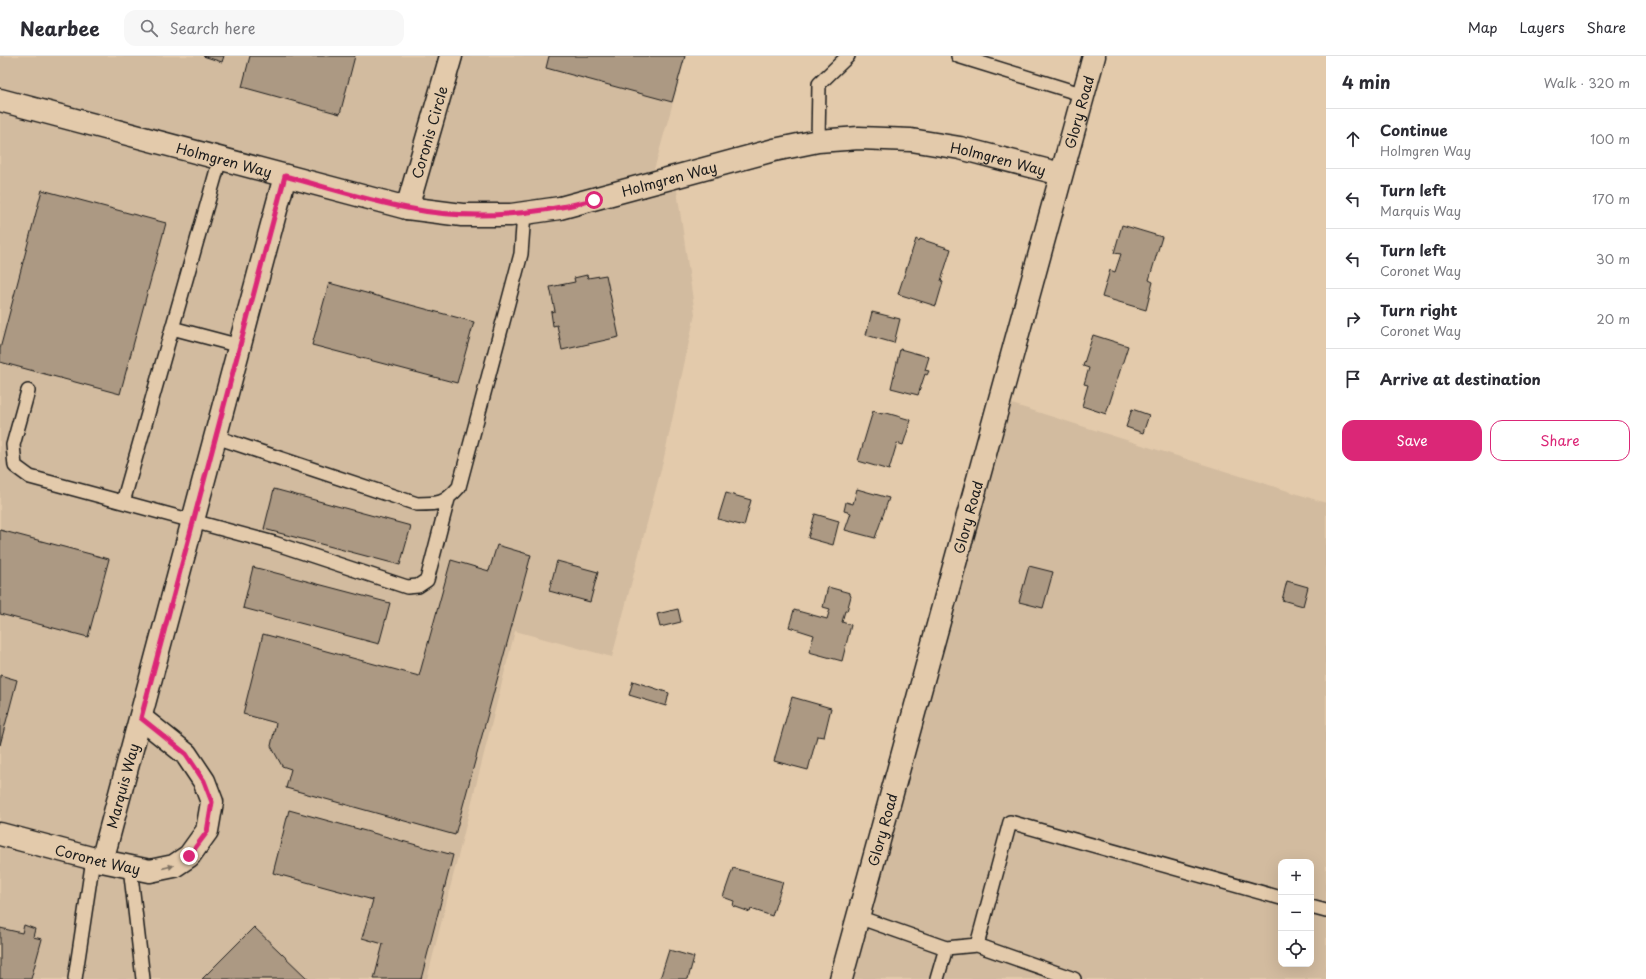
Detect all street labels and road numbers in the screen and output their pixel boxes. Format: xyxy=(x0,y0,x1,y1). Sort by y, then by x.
street label: Glory Road xyxy=(1059,73,1099,151)
street label: Coronis Circle xyxy=(406,83,452,181)
street label: Holmgren Way xyxy=(949,136,1048,180)
street label: Holmgren Way xyxy=(174,137,274,182)
street label: Holmgren Way xyxy=(619,155,719,201)
street label: Glory Road xyxy=(948,478,988,556)
street label: Marquis Way xyxy=(101,741,144,831)
street label: Glory Road xyxy=(862,791,902,868)
street label: Coronet Way xyxy=(53,839,143,879)

